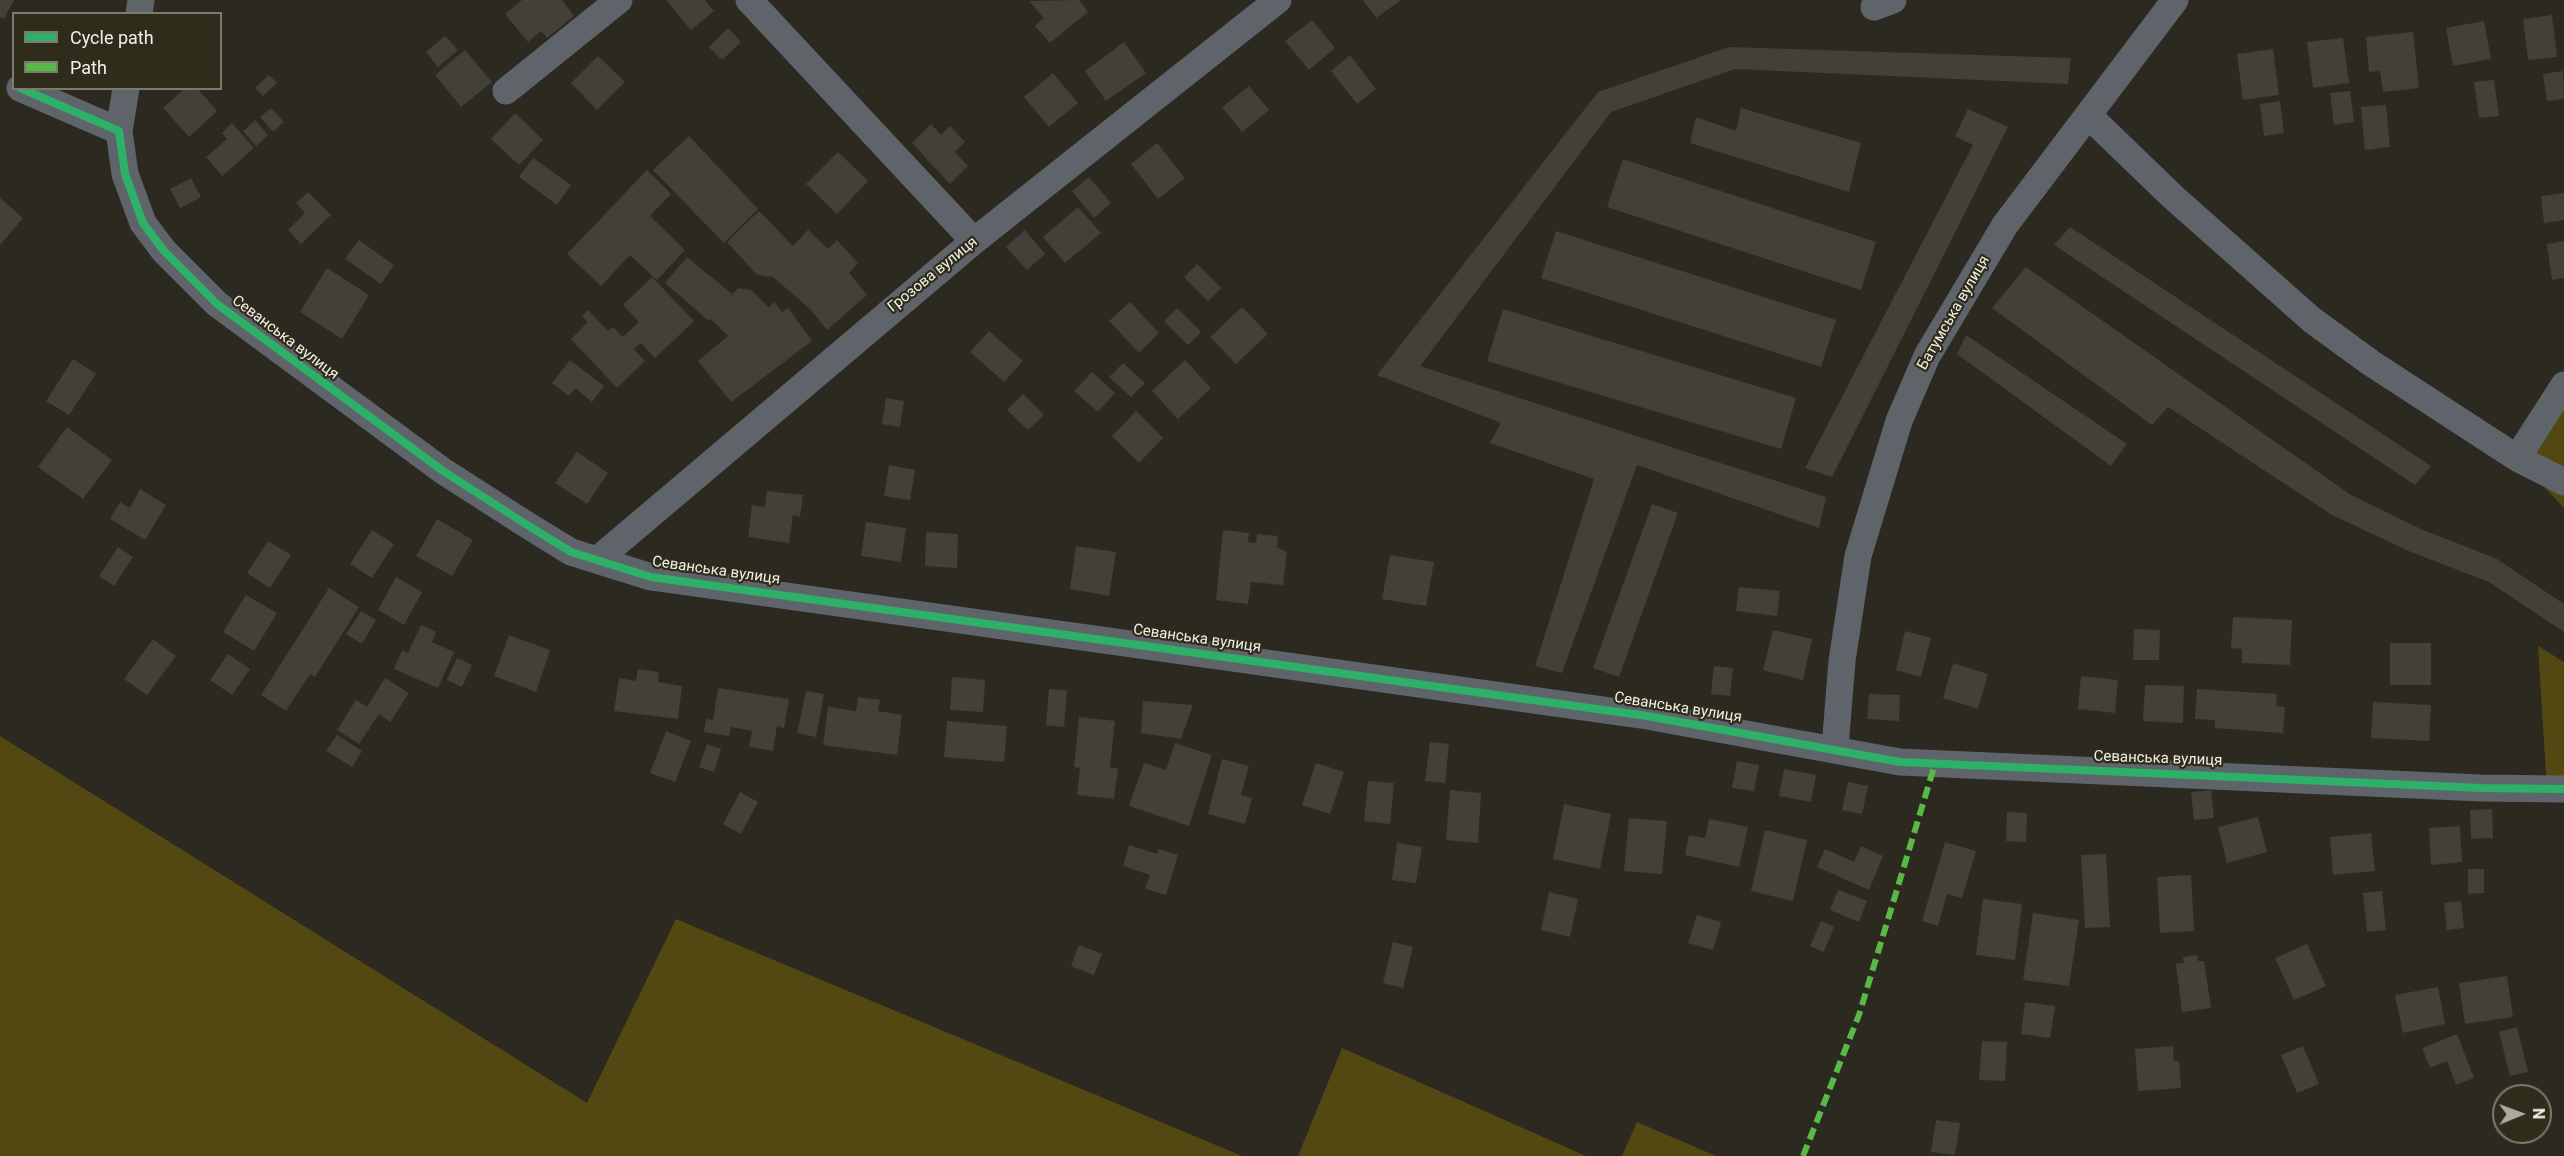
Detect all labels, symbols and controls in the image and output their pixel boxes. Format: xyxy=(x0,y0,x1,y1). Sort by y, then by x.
legend xyxy=(12,12,222,90)
text: Cycle path xyxy=(70,27,154,48)
text: Path xyxy=(70,57,107,78)
street label: Грозова вулиця xyxy=(884,233,982,317)
street label: Батумська вулиця xyxy=(1914,253,1994,373)
street label: Севанська вулиця xyxy=(228,292,342,384)
street label: Севанська вулиця xyxy=(651,553,781,589)
street label: Севанська вулиця xyxy=(1132,621,1262,657)
street label: Севанська вулиця xyxy=(1613,689,1743,727)
street label: Севанська вулиця xyxy=(2093,748,2223,770)
north arrow xyxy=(2492,1084,2552,1144)
text: N xyxy=(2529,1108,2548,1120)

